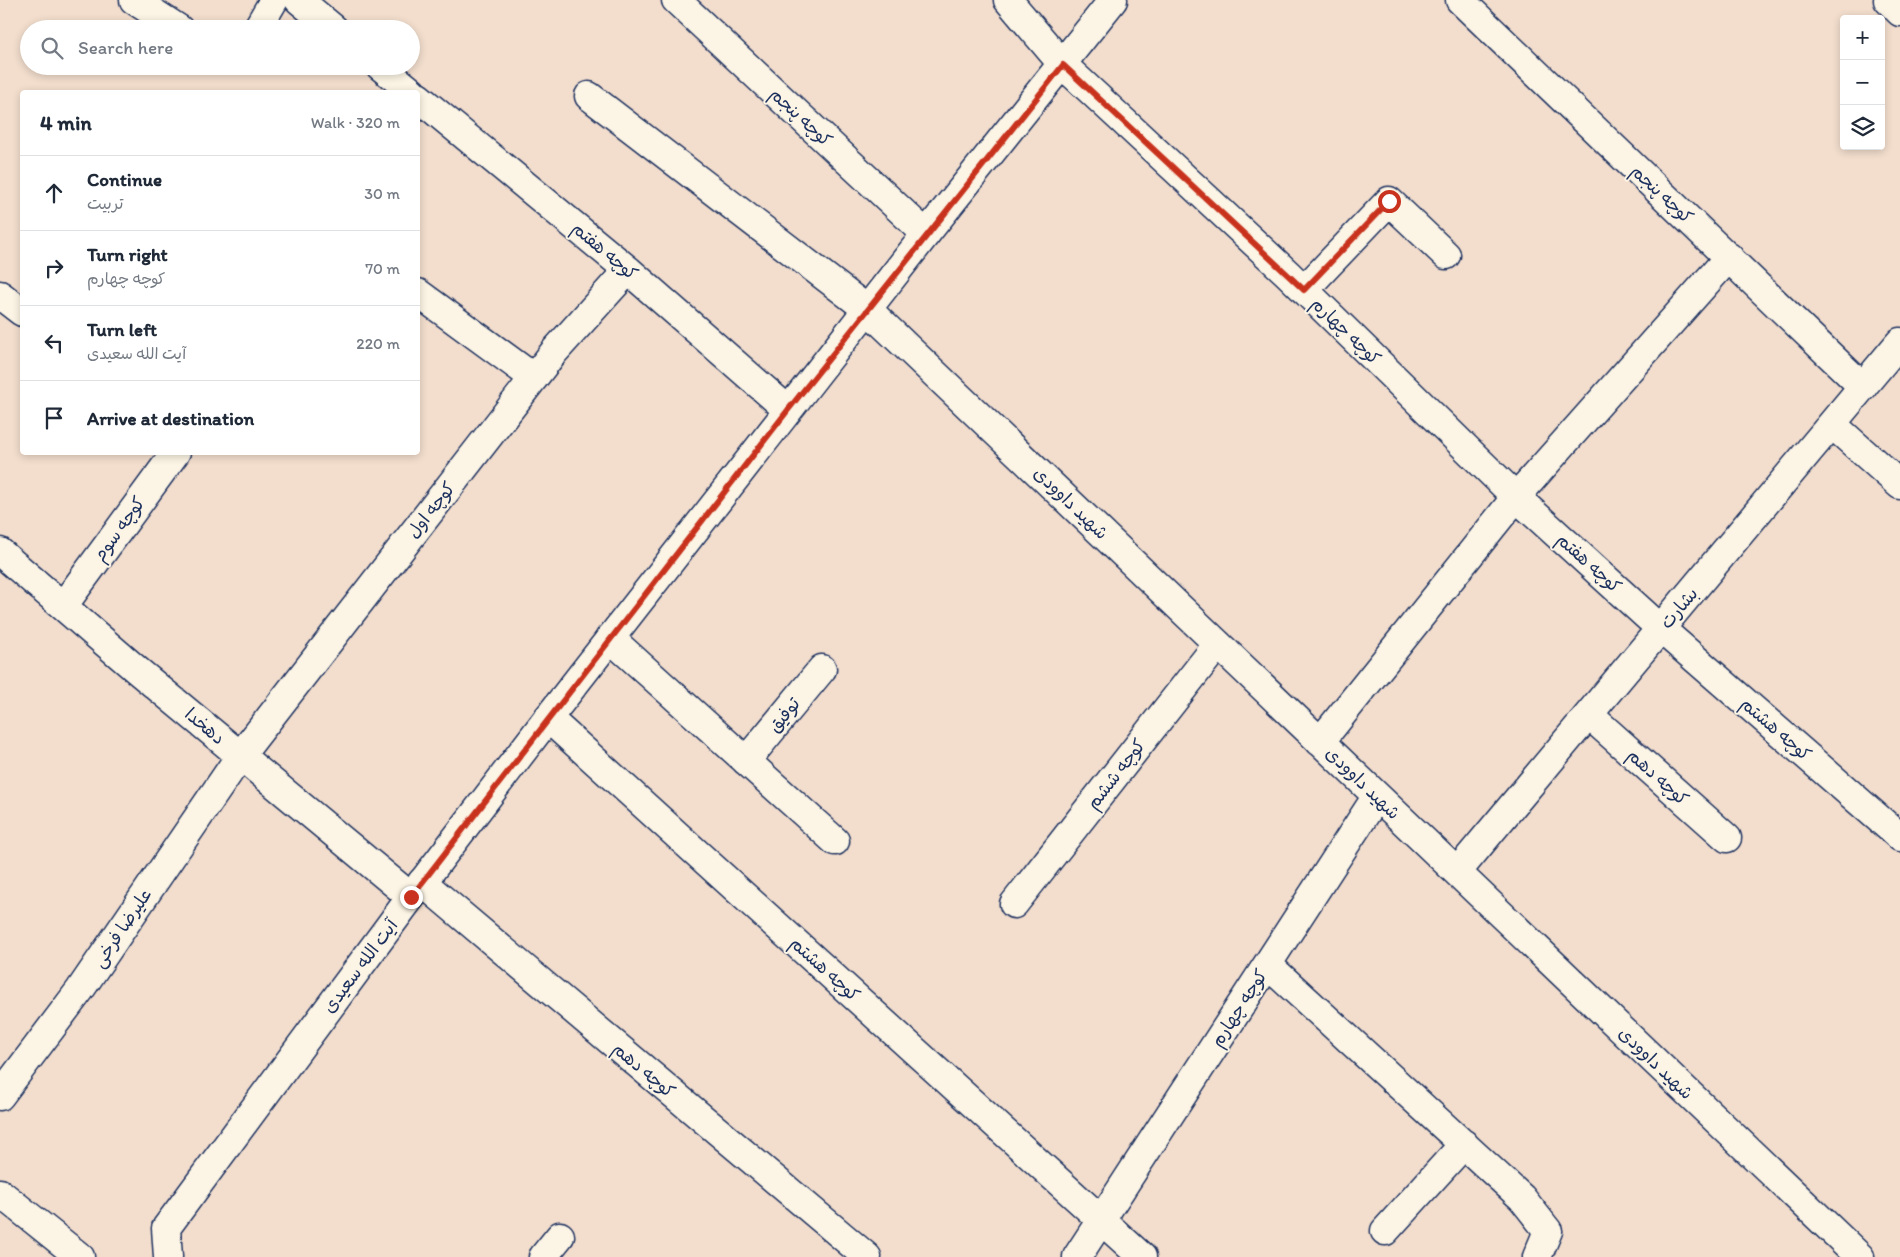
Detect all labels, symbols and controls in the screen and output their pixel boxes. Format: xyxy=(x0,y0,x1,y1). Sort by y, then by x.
map controls xyxy=(1840,15,1885,150)
button: + xyxy=(1840,15,1885,60)
search box xyxy=(20,20,420,75)
icon: search xyxy=(38,34,66,62)
text: Search here xyxy=(78,36,173,59)
button: − xyxy=(1840,60,1885,105)
street label: کوچه پنجم xyxy=(763,83,837,154)
button: layers xyxy=(1840,105,1885,150)
text: 4 min xyxy=(40,110,92,135)
text: Walk · 320 m xyxy=(311,113,400,132)
street label: کوچه پنجم xyxy=(1624,160,1698,231)
text: Continue xyxy=(87,168,162,191)
icon: ahead xyxy=(40,179,68,207)
text: 30 m xyxy=(364,184,400,203)
route start xyxy=(1378,190,1401,213)
text: تربیت xyxy=(87,194,123,213)
street label: کوچه هفتم xyxy=(566,217,643,287)
text: Turn right xyxy=(87,243,168,266)
icon: right xyxy=(40,254,68,282)
text: 70 m xyxy=(365,259,400,278)
text: کوچه چهارم xyxy=(87,269,165,288)
street label: کوچه چهارم xyxy=(1305,292,1386,372)
text: Turn left xyxy=(87,318,157,341)
icon: left xyxy=(40,329,68,357)
text: 220 m xyxy=(356,334,400,353)
text: آیت الله سعیدی xyxy=(87,344,186,363)
icon: arrive xyxy=(40,404,68,432)
text: Arrive at destination xyxy=(87,407,254,430)
street label: شهید داوودی xyxy=(1029,462,1113,544)
street label: کوچه اول xyxy=(402,477,461,543)
street label: کوچه سوم xyxy=(88,492,152,568)
street label: کوچه هفتم xyxy=(1550,528,1626,600)
street label: بشارت xyxy=(1655,583,1703,633)
street label: توفیق xyxy=(763,692,805,737)
street label: کوچه هشتم xyxy=(1734,692,1816,768)
street label: دهخدا xyxy=(180,703,230,749)
street label: کوچه ششم xyxy=(1082,734,1153,815)
street label: شهید داوودی xyxy=(1321,742,1405,824)
street label: کوچه دهم xyxy=(1621,744,1693,813)
street label: علیرضا فرخی xyxy=(88,884,156,972)
route end xyxy=(400,886,423,909)
street label: آیت الله سعیدی xyxy=(318,914,403,1017)
street label: کوچه هشتم xyxy=(784,932,865,1008)
street label: کوچه چهارم xyxy=(1206,965,1275,1053)
street label: شهید داوودی xyxy=(1614,1022,1698,1104)
street label: کوچه دهم xyxy=(606,1038,680,1105)

